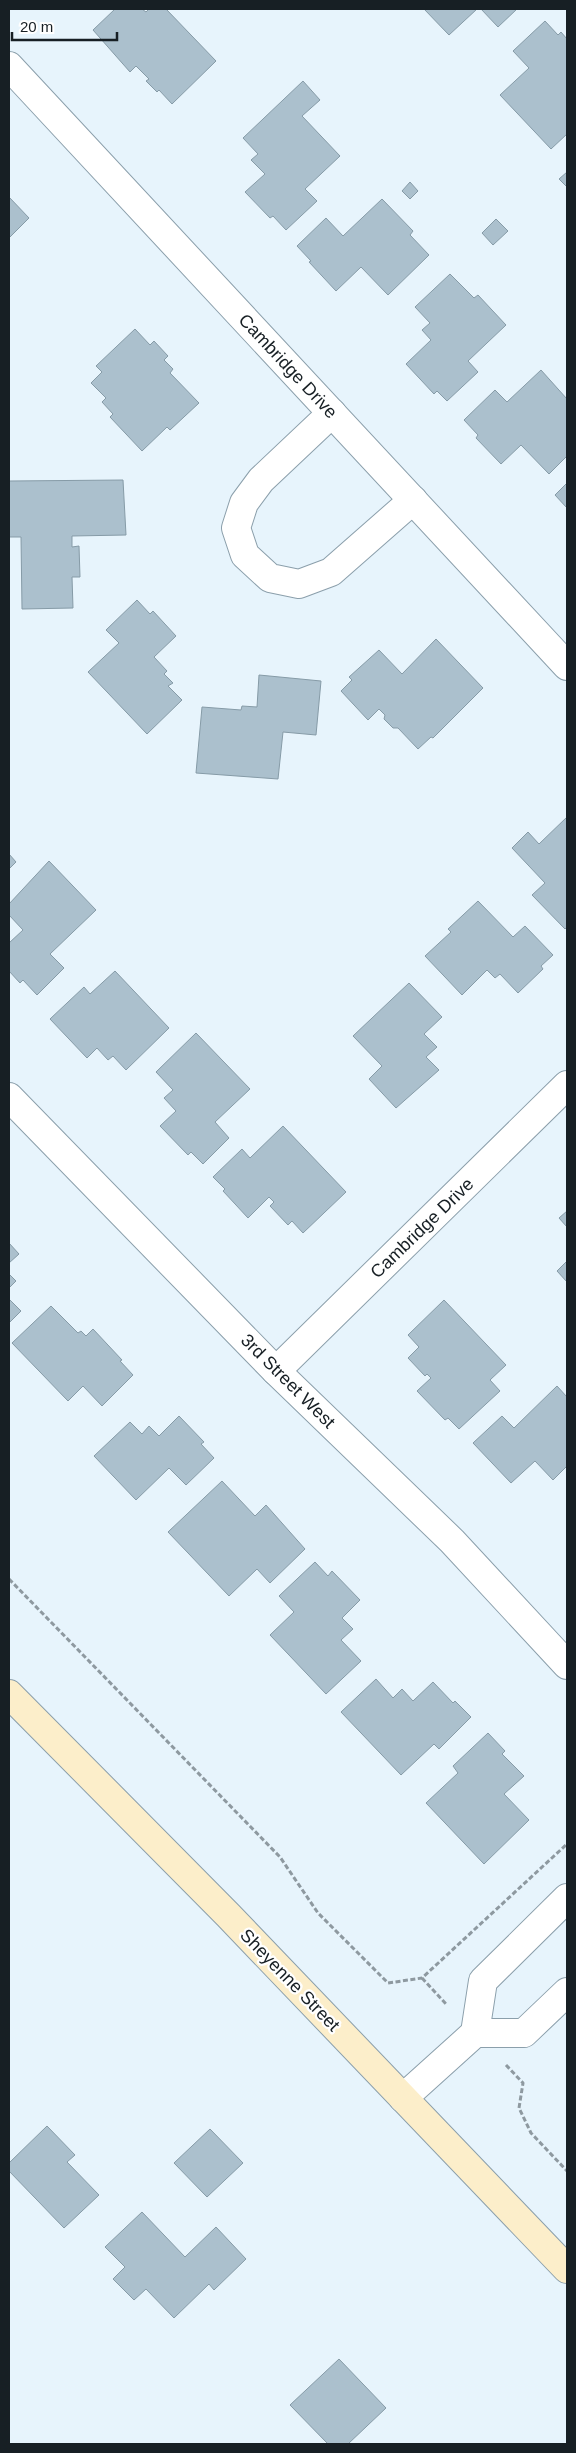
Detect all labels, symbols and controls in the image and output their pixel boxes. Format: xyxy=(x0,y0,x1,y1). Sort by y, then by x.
scale bar xyxy=(12,10,118,42)
text: 20 m xyxy=(20,18,53,35)
street label: Cambridge Drive xyxy=(235,310,341,422)
street label: Cambridge Drive xyxy=(366,1174,478,1282)
street label: 3rd Street West xyxy=(237,1330,339,1432)
street label: Sheyenne Street xyxy=(236,1925,344,2035)

